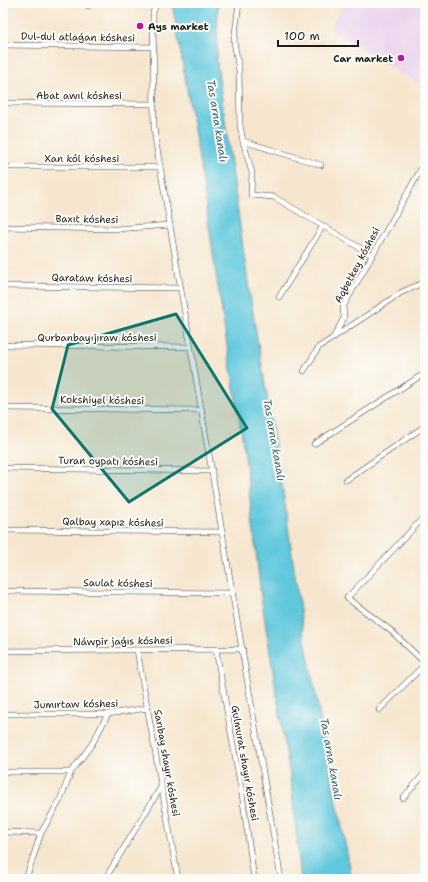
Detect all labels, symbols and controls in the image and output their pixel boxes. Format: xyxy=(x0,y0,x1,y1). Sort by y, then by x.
place label: Ays market xyxy=(148,20,209,33)
marker: Ays market xyxy=(135,21,145,31)
scale bar xyxy=(278,22,358,48)
text: 100 m xyxy=(284,28,320,44)
street label: Dul-dul atlaǵan kóshesi xyxy=(21,30,135,44)
place label: Car market xyxy=(333,52,393,65)
marker: Car market xyxy=(396,53,406,63)
water label: Tas arna kanalı xyxy=(203,79,231,163)
street label: Abat awıl kóshesi xyxy=(36,89,122,102)
street label: Xan kól kóshesi xyxy=(45,152,120,165)
street label: Baxıt kóshesi xyxy=(55,212,119,226)
street label: Aqbetkey kóshesi xyxy=(332,225,383,305)
street label: Qarataw kóshesi xyxy=(52,271,133,285)
street label: Qurbanbay jıraw kóshesi xyxy=(37,331,157,344)
street label: Kokshiyel kóshesi xyxy=(60,393,144,407)
water label: Tas arna kanalı xyxy=(259,398,289,482)
street label: Turan oypatı kóshesi xyxy=(58,454,158,468)
street label: Qalbay xapız kóshesi xyxy=(62,515,164,529)
street label: Saulat kóshesi xyxy=(83,576,153,590)
street label: Náwpir jaǵıs kóshesi xyxy=(73,634,173,648)
street label: Jumırtaw kóshesi xyxy=(34,697,119,711)
street label: Gulmurat shayır kóshesi xyxy=(228,704,262,822)
street label: Sarıbay shayır kóshesi xyxy=(151,709,183,818)
water label: Tas arna kanalı xyxy=(316,717,346,801)

